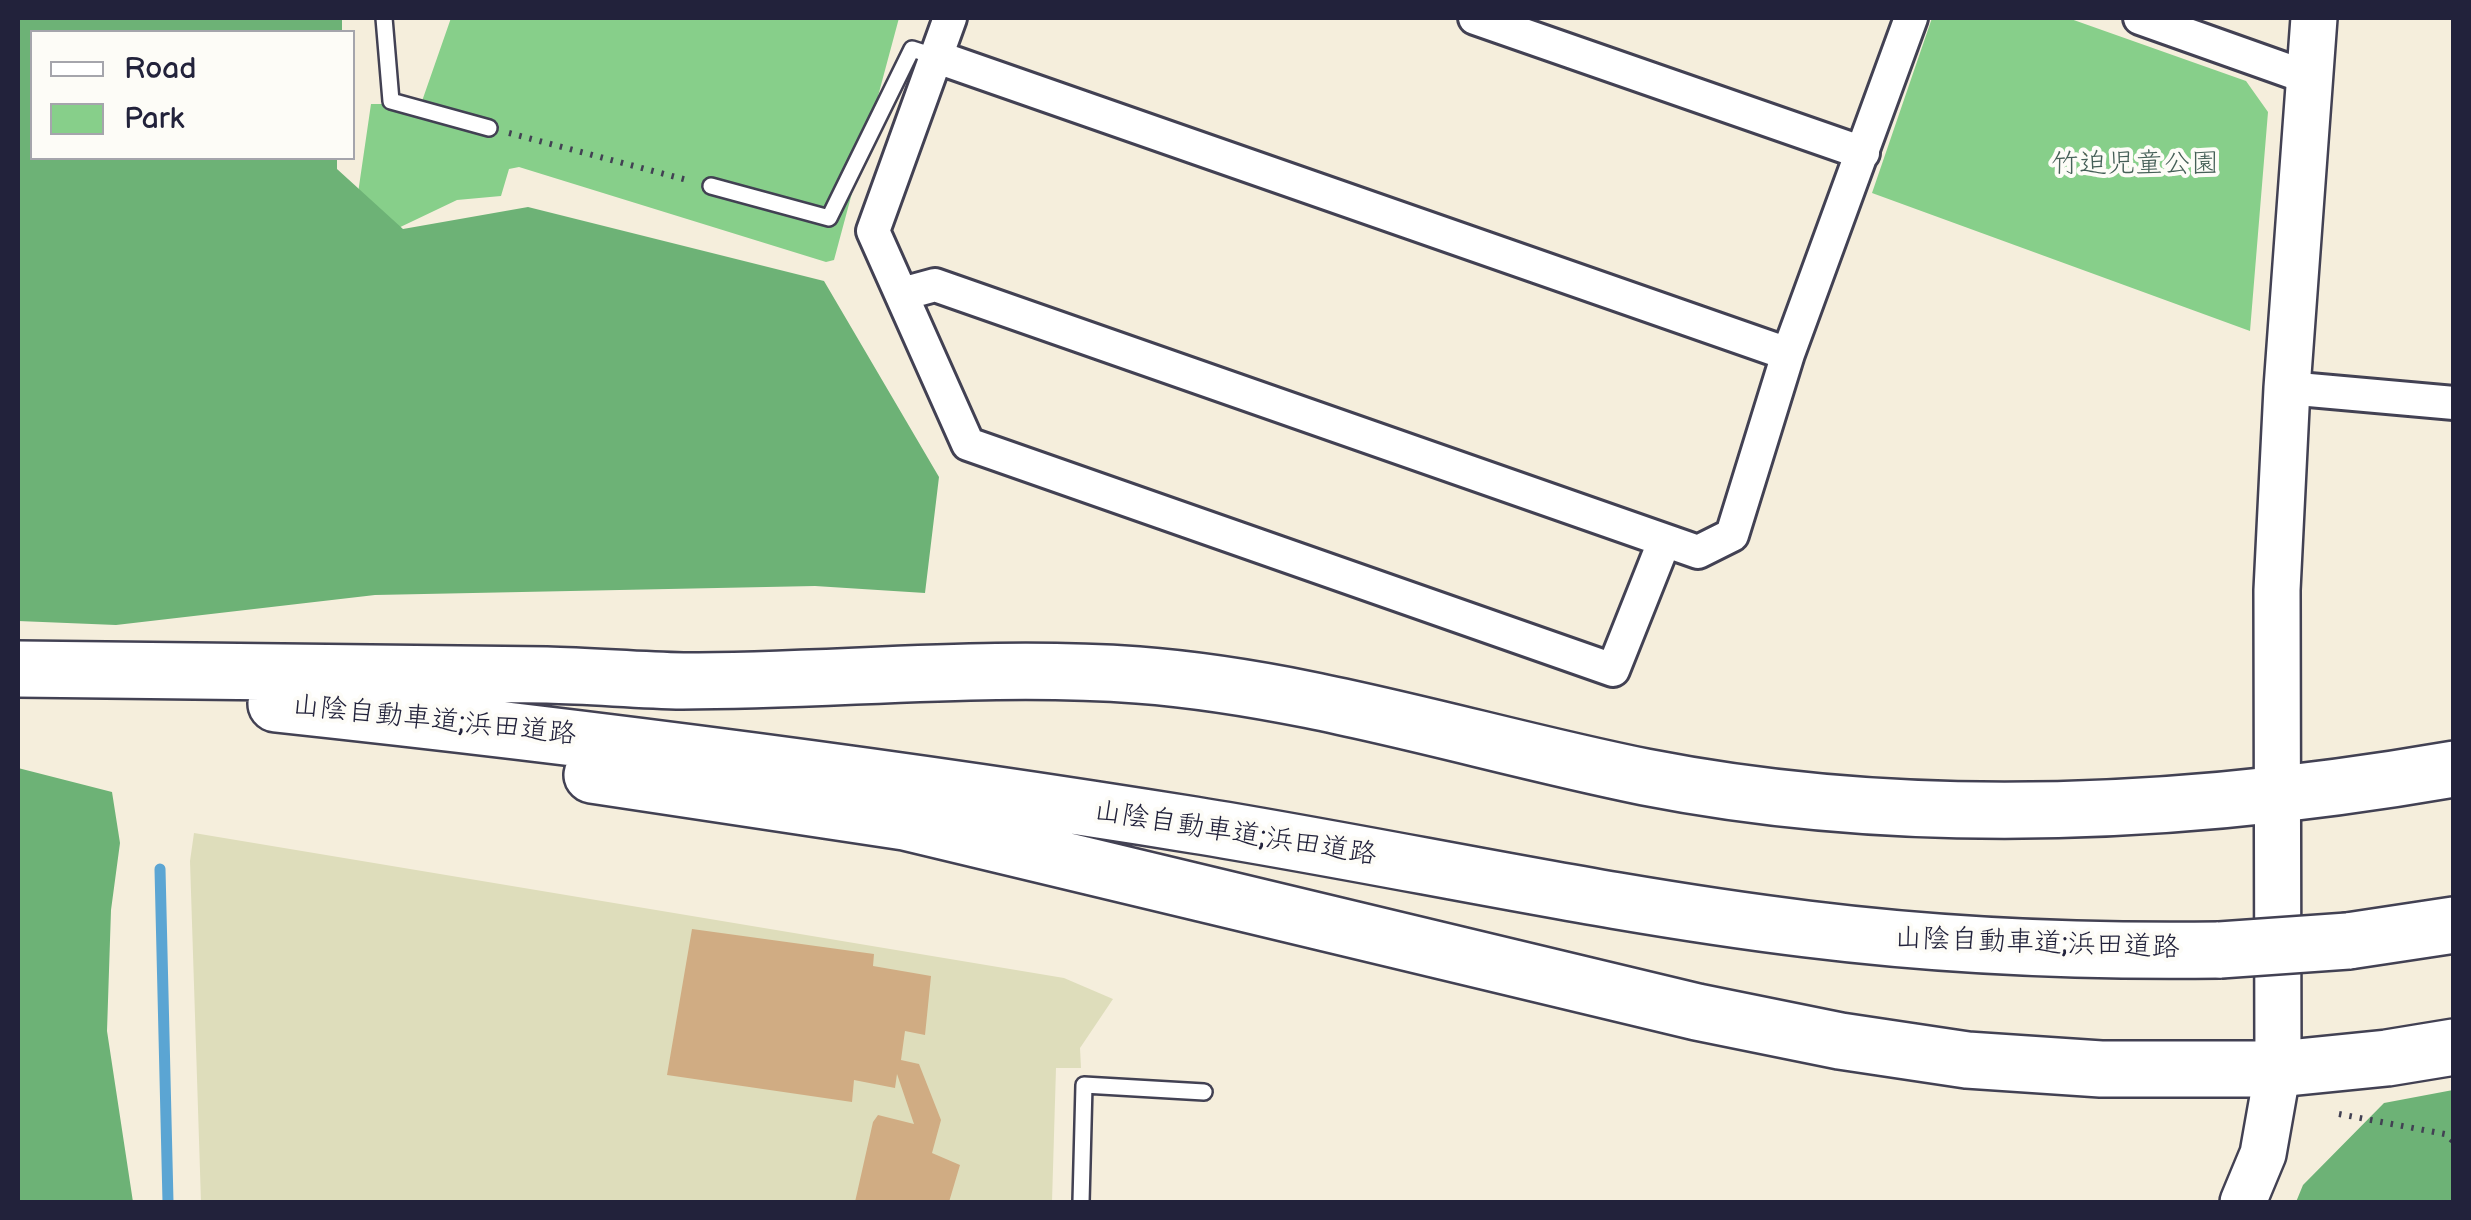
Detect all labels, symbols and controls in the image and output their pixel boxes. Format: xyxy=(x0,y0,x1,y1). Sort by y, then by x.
legend xyxy=(30,30,355,160)
text: Road xyxy=(124,51,197,87)
text: Park xyxy=(124,101,184,137)
park label: 竹迫児童公園 xyxy=(2051,148,2219,182)
street label: 山陰自動車道;浜田道路 xyxy=(290,689,578,753)
street label: 山陰自動車道;浜田道路 xyxy=(1091,795,1379,873)
street label: 山陰自動車道;浜田道路 xyxy=(1894,922,2180,966)

